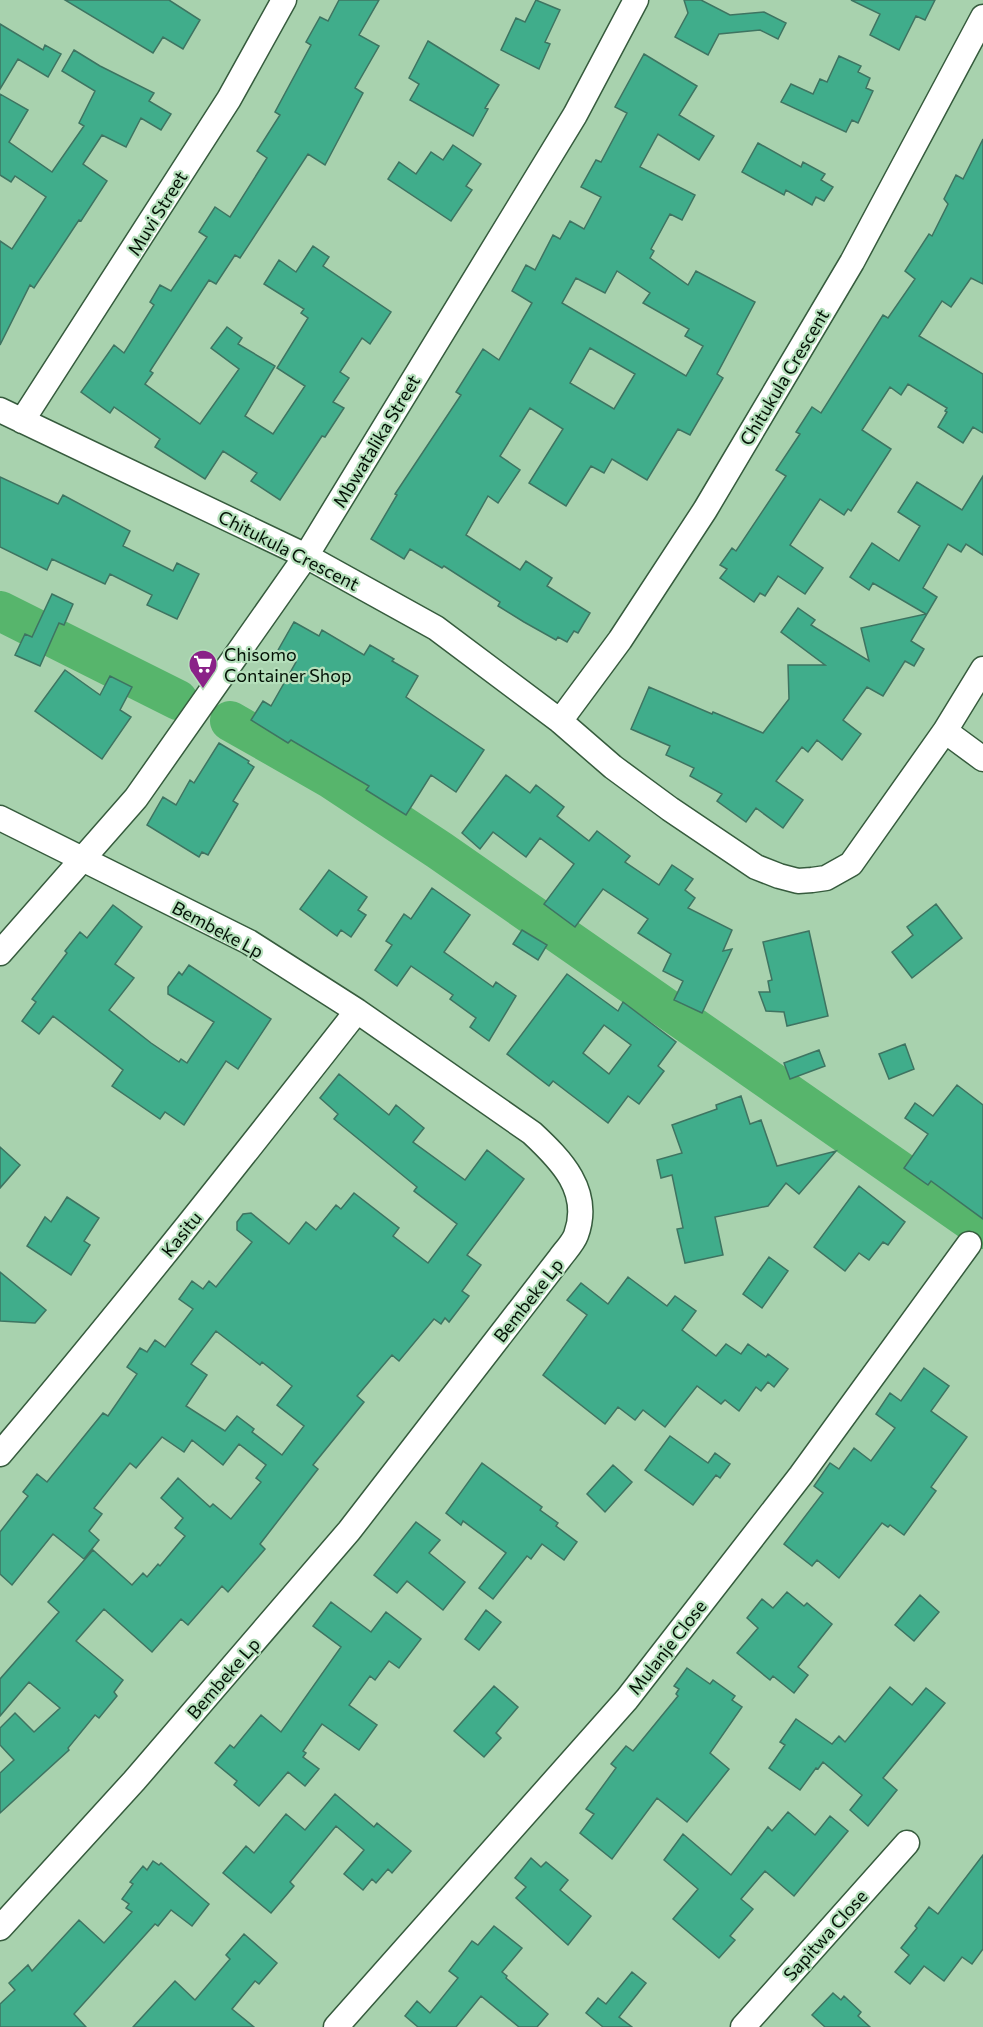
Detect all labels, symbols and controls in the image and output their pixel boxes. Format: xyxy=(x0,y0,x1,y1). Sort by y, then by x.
street label: Muvi Street xyxy=(122,167,192,259)
street label: Chitukula Crescent xyxy=(735,305,833,449)
street label: Mbwatalika Street xyxy=(328,371,424,511)
street label: Chitukula Crescent xyxy=(215,505,363,595)
place label: Chisomo Container Shop xyxy=(224,643,352,686)
supermarket icon: Chisomo Container Shop xyxy=(187,648,219,690)
street label: Bembeke Lp xyxy=(169,896,267,962)
street label: Kasitu xyxy=(156,1207,206,1261)
street label: Bembeke Lp xyxy=(488,1254,568,1346)
street label: Mulanje Close xyxy=(623,1595,711,1699)
street label: Bembeke Lp xyxy=(182,1633,264,1723)
street label: Sapitwa Close xyxy=(778,1885,872,1985)

